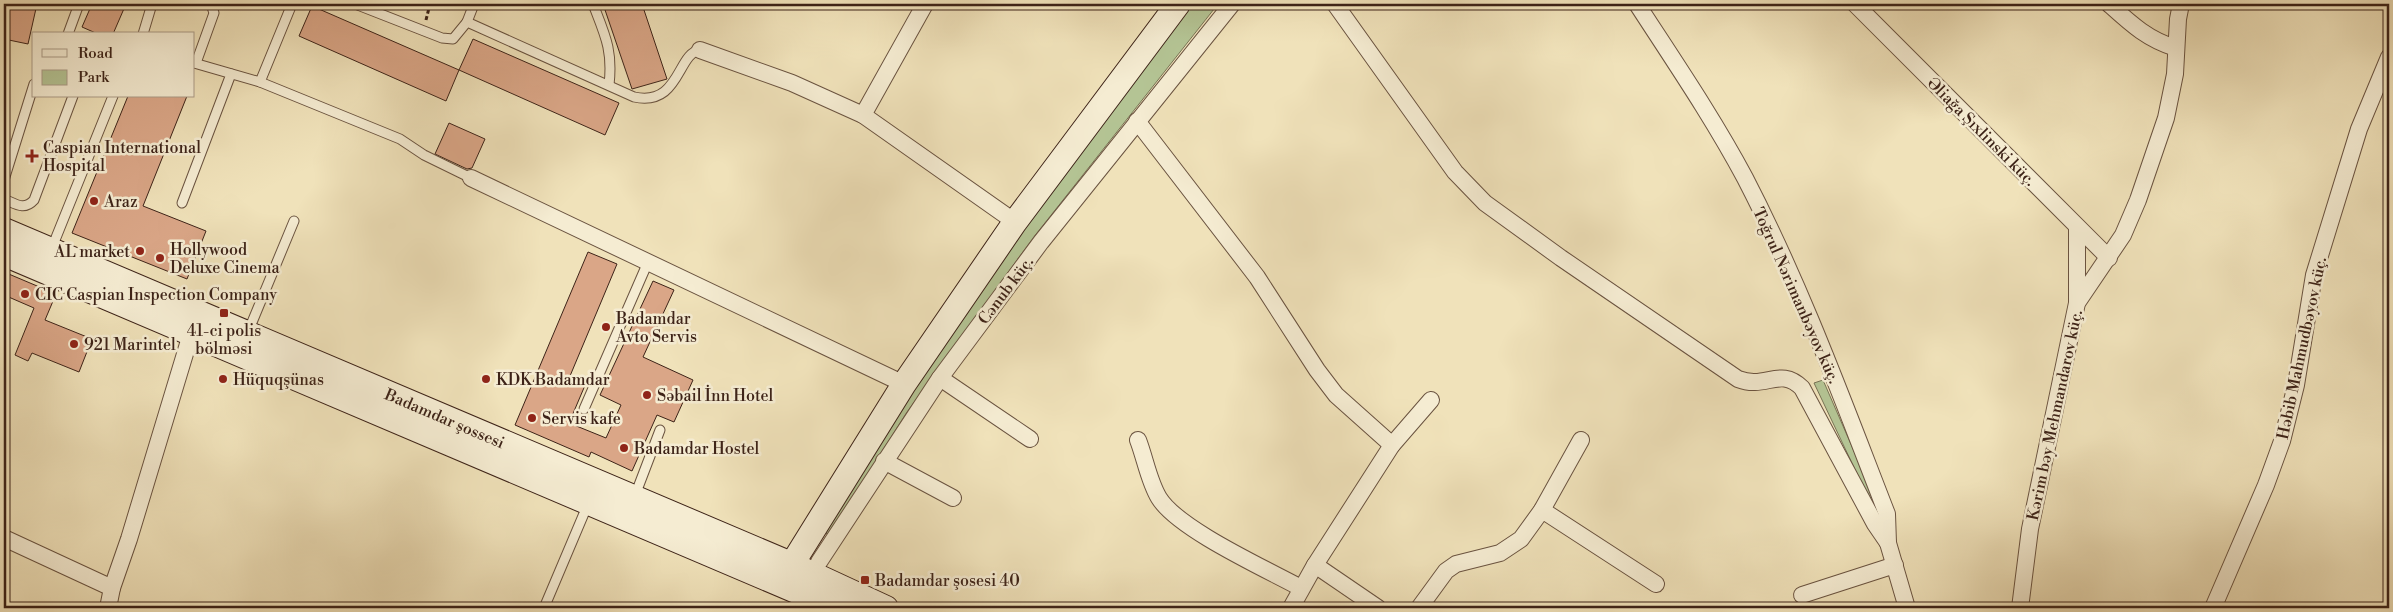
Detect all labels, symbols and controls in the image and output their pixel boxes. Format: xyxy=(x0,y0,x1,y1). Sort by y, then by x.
legend xyxy=(32,32,195,98)
text: Road xyxy=(78,44,113,63)
text: Park xyxy=(78,68,110,87)
street label: Əliağa Şıxlinski küç. xyxy=(1923,73,2040,190)
place label: Caspian International Hospital xyxy=(43,138,201,176)
marker: Caspian International Hospital xyxy=(25,149,39,163)
place label: Araz xyxy=(103,192,138,212)
marker: Araz xyxy=(88,195,100,207)
street label: Toğrul Nərimanbəyov küç. xyxy=(1748,204,1844,386)
place label: Hollywood Deluxe Cinema xyxy=(170,240,280,278)
place label: AL market xyxy=(53,242,130,262)
marker: AL market xyxy=(134,245,146,257)
marker: Hollywood Deluxe Cinema xyxy=(154,252,166,264)
street label: Cənub küç. xyxy=(974,253,1038,329)
street label: Həbib Mahmudbəyov küç. xyxy=(2273,255,2331,441)
place label: CIC Caspian Inspection Company xyxy=(35,285,277,305)
marker: CIC Caspian Inspection Company xyxy=(19,288,31,300)
marker: 41-ci polis bölməsi xyxy=(218,307,230,319)
street label: Kərim bəy Mehmandarov küç. xyxy=(2023,308,2087,522)
place label: Badamdar Avto Servis xyxy=(615,309,697,347)
place label: 41-ci polis bölməsi xyxy=(187,321,261,359)
marker: Badamdar Avto Servis xyxy=(600,321,612,333)
place label: 921 Marintel xyxy=(84,335,176,355)
marker: 921 Marintel xyxy=(68,338,80,350)
place label: Hüquqşünas xyxy=(233,370,324,390)
place label: KDK Badamdar xyxy=(496,370,610,390)
marker: Hüquqşünas xyxy=(217,373,229,385)
marker: KDK Badamdar xyxy=(480,373,492,385)
street label: Badamdar şossesi xyxy=(381,384,508,453)
place label: Səbail İnn Hotel xyxy=(657,384,774,406)
marker: Səbail İnn Hotel xyxy=(641,389,653,401)
place label: Servis kafe xyxy=(542,409,621,429)
marker: Servis kafe xyxy=(526,412,538,424)
place label: Badamdar Hostel xyxy=(633,439,759,459)
marker: Badamdar Hostel xyxy=(618,442,630,454)
place label: Badamdar şosesi 40 xyxy=(874,571,1020,591)
marker: Badamdar şosesi 40 xyxy=(859,574,871,586)

